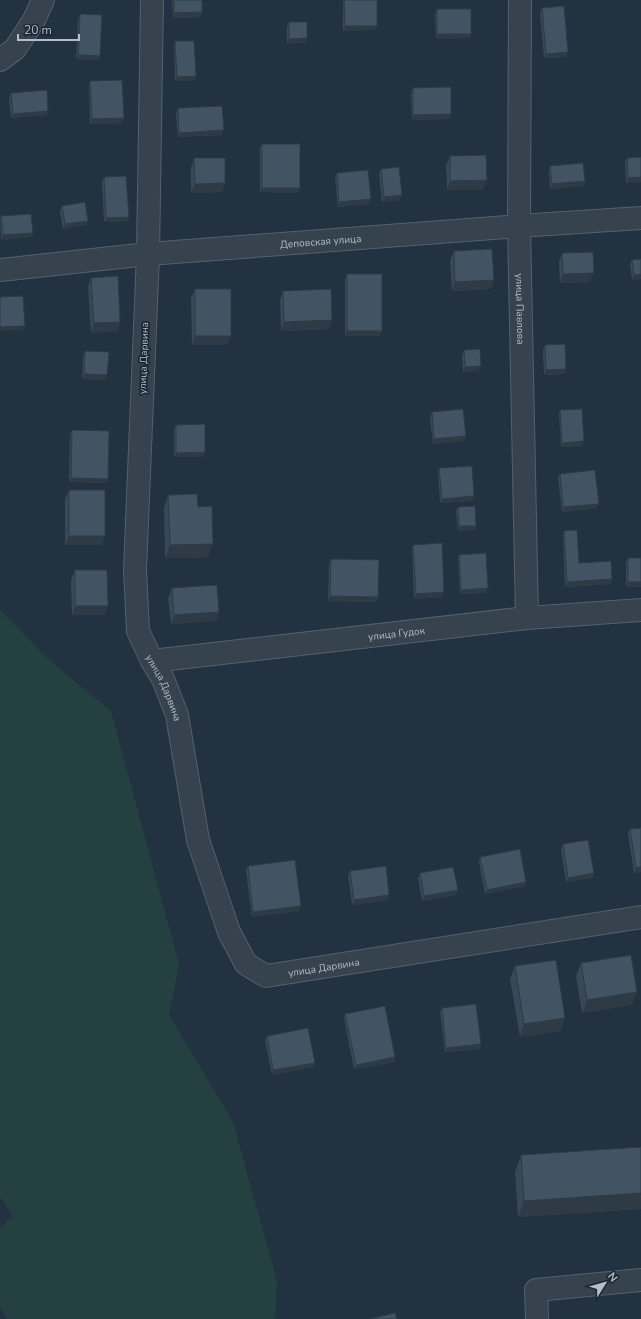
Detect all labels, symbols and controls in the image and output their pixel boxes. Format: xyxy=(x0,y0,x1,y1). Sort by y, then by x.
scale bar xyxy=(18,16,79,42)
text: 20 m xyxy=(24,22,52,38)
street label: Деповская улица xyxy=(280,232,362,252)
street label: улица Павлова xyxy=(512,273,527,345)
street label: улица Дарвина xyxy=(136,322,152,394)
street label: улица Гудок xyxy=(367,624,426,644)
street label: улица Дарвина xyxy=(142,652,184,722)
street label: улица Дарвина xyxy=(287,955,361,980)
north arrow xyxy=(585,1263,625,1303)
text: N xyxy=(604,1269,621,1285)

